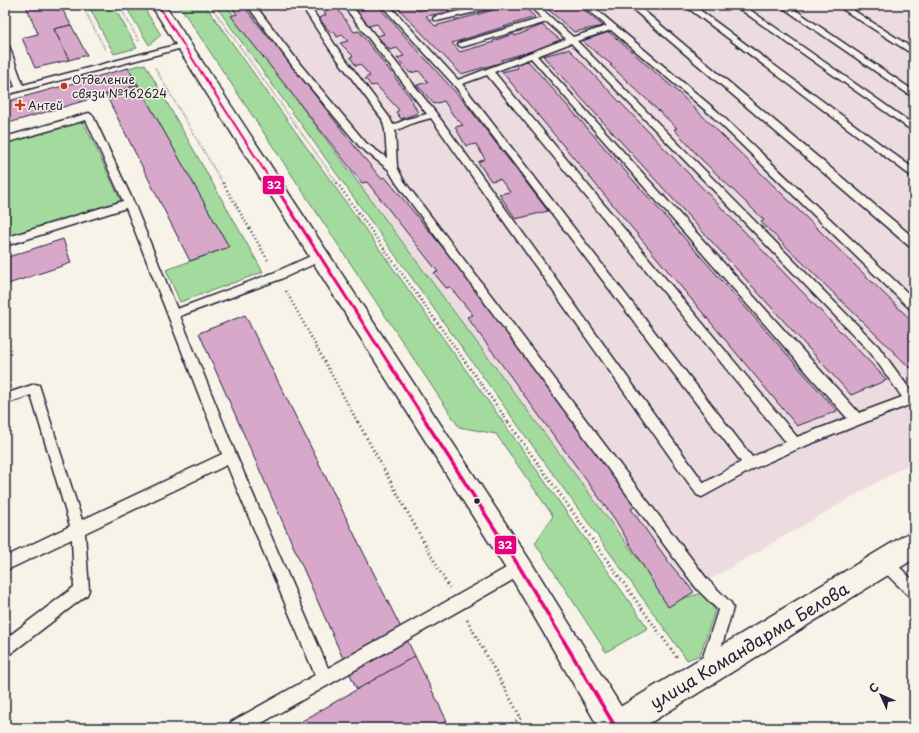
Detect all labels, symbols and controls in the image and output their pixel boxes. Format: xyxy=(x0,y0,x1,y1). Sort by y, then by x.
place label: Отделение связи №162624 xyxy=(72,70,167,102)
marker: Отделение связи №162624 xyxy=(59,81,69,91)
place label: Антей xyxy=(28,96,63,114)
marker: Антей xyxy=(15,100,25,110)
line badge: 32 xyxy=(262,175,285,195)
text: 32 xyxy=(267,176,282,193)
unlabelled marker xyxy=(472,496,482,506)
line badge: 32 xyxy=(494,535,517,555)
text: 32 xyxy=(498,536,513,553)
street label: улица Командарма Белова xyxy=(645,575,854,715)
north arrow xyxy=(861,675,901,715)
text: С xyxy=(865,679,883,697)

